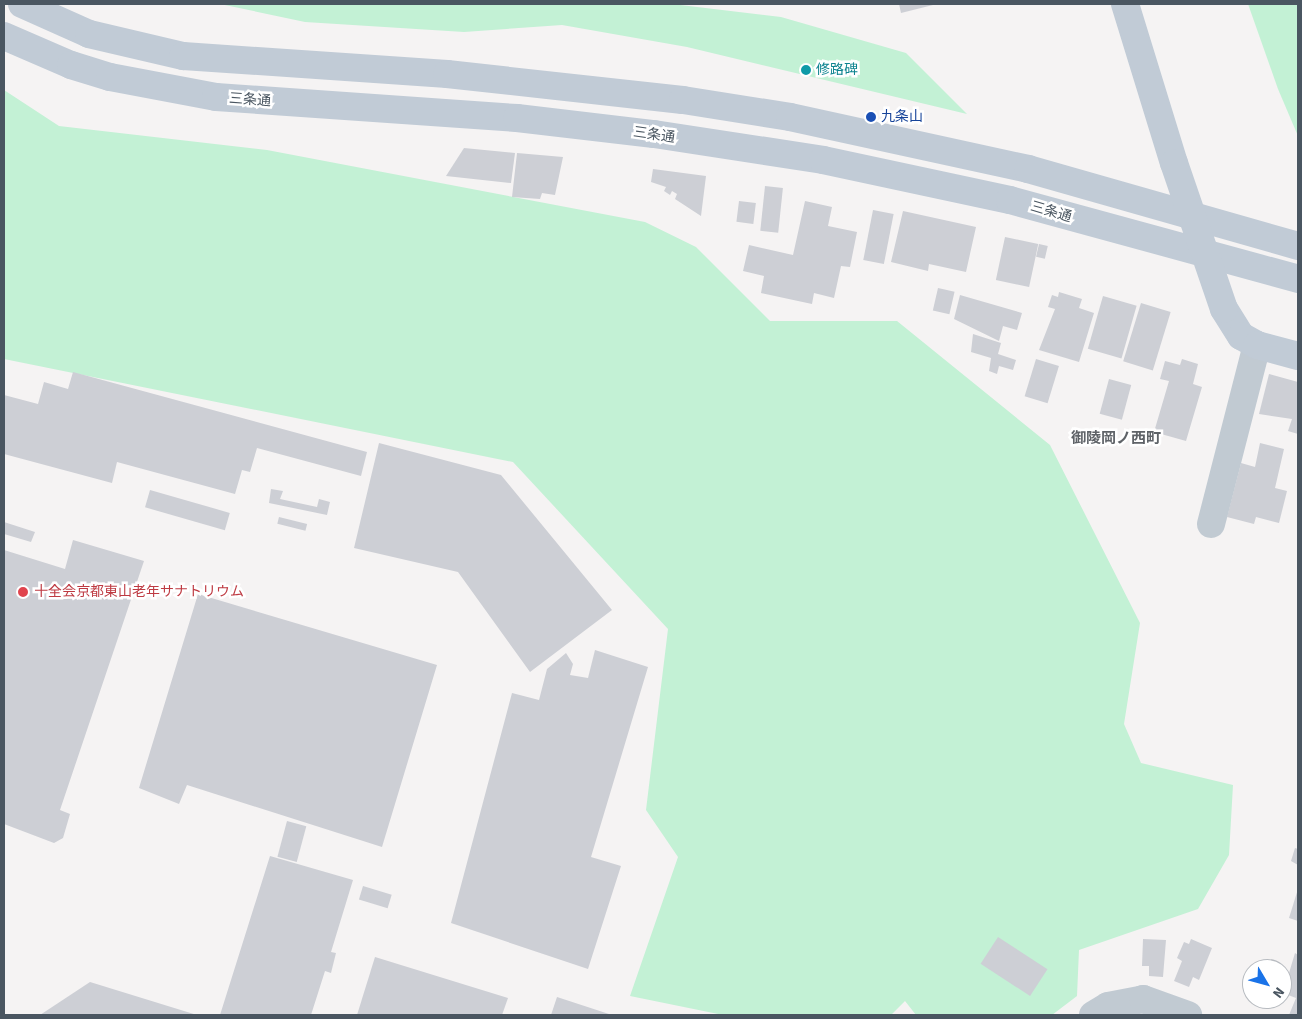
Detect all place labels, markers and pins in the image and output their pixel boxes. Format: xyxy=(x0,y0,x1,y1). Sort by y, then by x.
place label: 修路碑 xyxy=(816,62,858,78)
marker: 修路碑 xyxy=(800,64,812,76)
place label: 九条山 xyxy=(881,109,923,125)
marker: 九条山 xyxy=(865,111,877,123)
place label: 十全会京都東山老年サナトリウム xyxy=(34,584,244,600)
marker: 十全会京都東山老年サナトリウム xyxy=(16,585,30,599)

